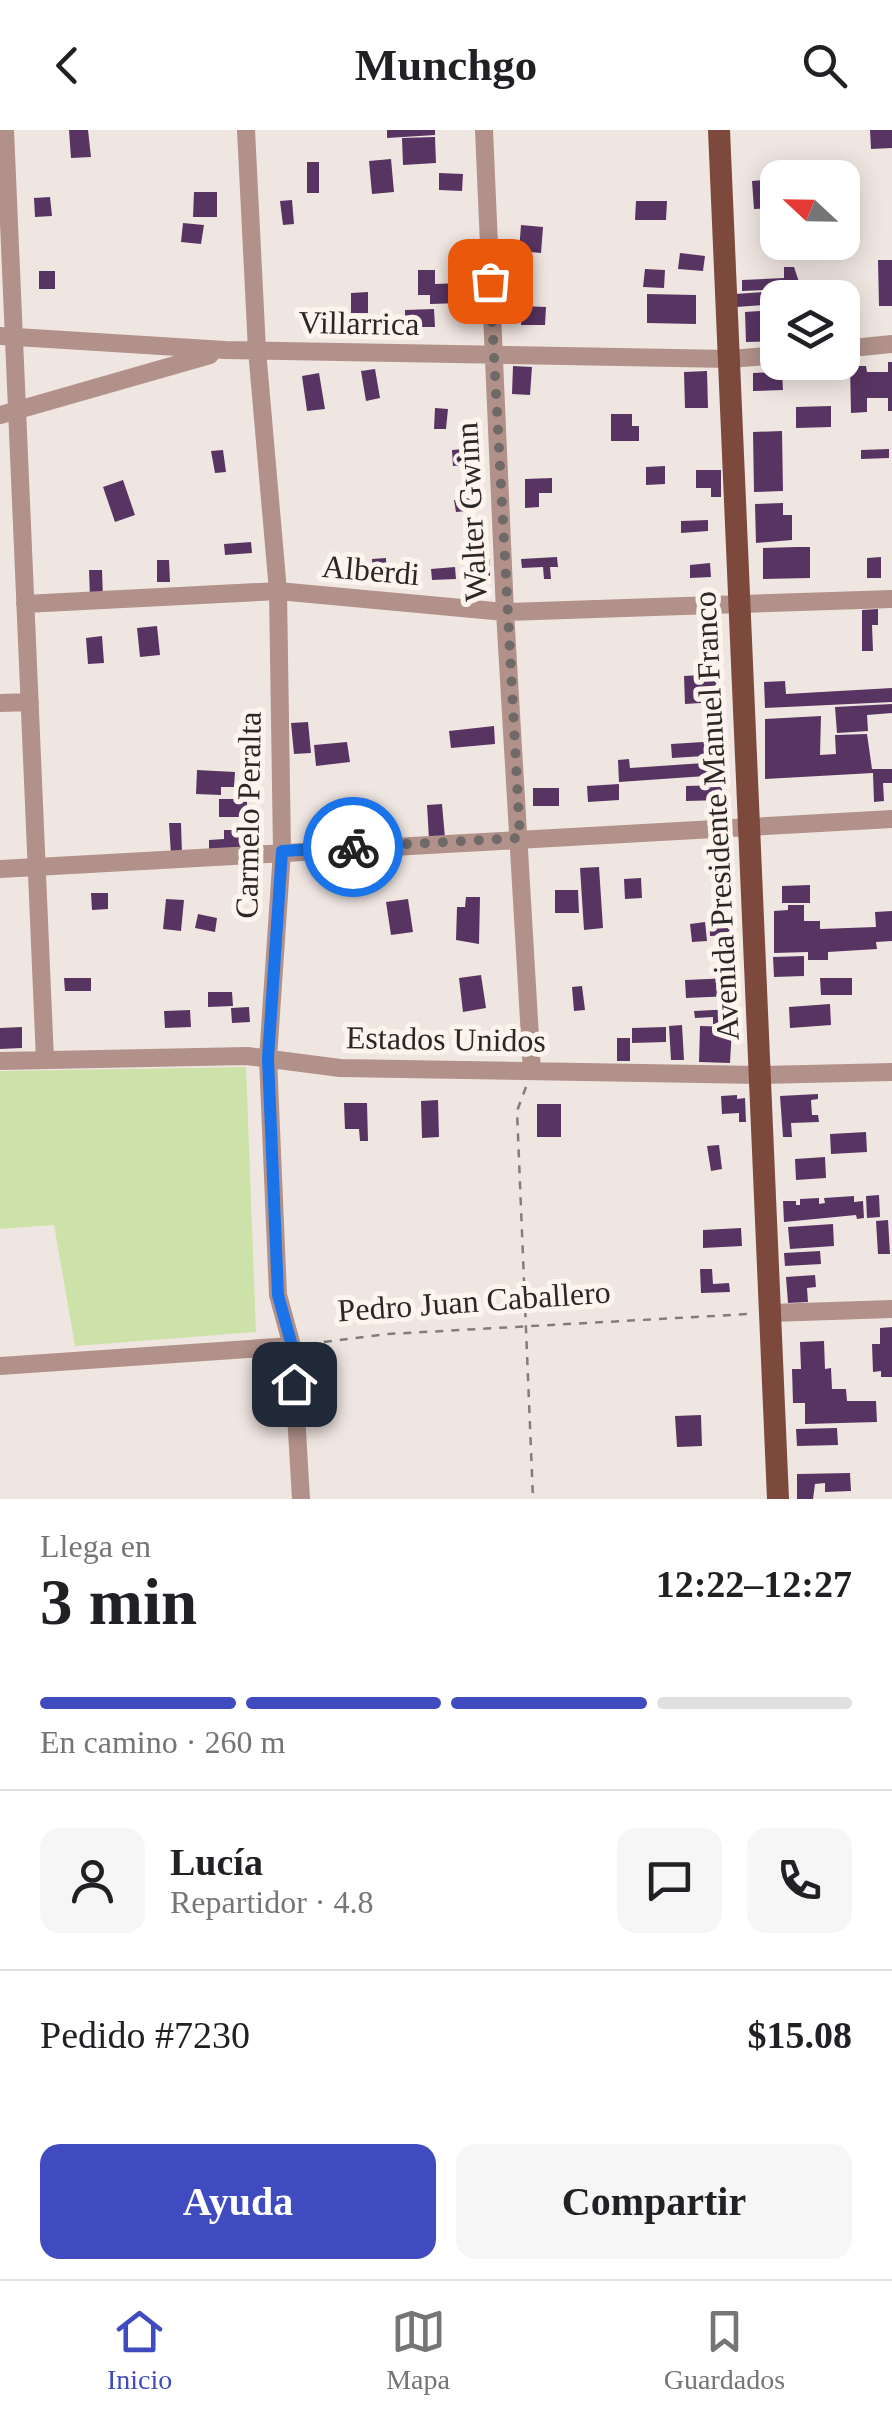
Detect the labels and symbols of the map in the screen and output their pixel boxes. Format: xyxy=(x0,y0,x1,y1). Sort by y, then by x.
north arrow xyxy=(760,160,860,260)
pin xyxy=(448,239,533,324)
street label: Villarrica xyxy=(298,304,420,342)
street label: Walter Gwinn xyxy=(448,421,494,603)
street label: Alberdi xyxy=(321,548,421,592)
street label: Avenida Presidente Manuel Franco xyxy=(686,590,746,1042)
street label: Carmelo Peralta xyxy=(228,711,268,919)
courier xyxy=(303,797,403,897)
street label: Estados Unidos xyxy=(346,1019,546,1059)
street label: Pedro Juan Caballero xyxy=(336,1273,612,1329)
pin xyxy=(252,1342,337,1427)

